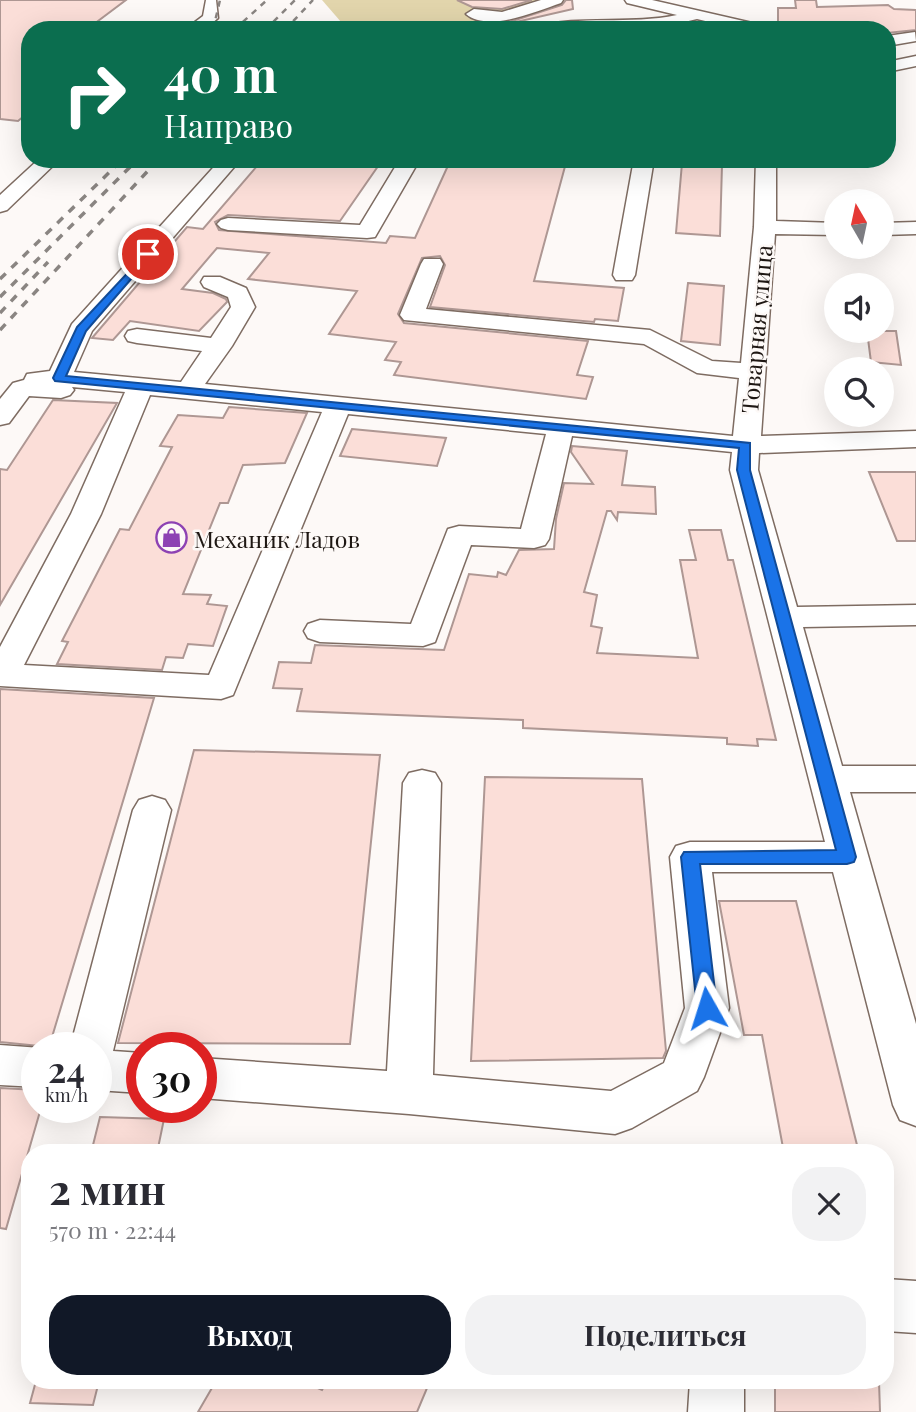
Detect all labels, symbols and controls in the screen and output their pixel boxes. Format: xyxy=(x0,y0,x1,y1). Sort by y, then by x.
text: 40 m xyxy=(164,40,277,105)
icon: right xyxy=(49,49,140,140)
text: Направо xyxy=(164,103,293,146)
north arrow xyxy=(824,189,894,259)
map controls xyxy=(824,189,894,427)
pin xyxy=(118,224,178,284)
icon: arrive xyxy=(129,235,167,273)
street label: Товарная улица xyxy=(733,243,779,415)
button: sound xyxy=(824,273,894,343)
button: search xyxy=(824,357,894,427)
shop icon: Механик Ладов xyxy=(154,521,188,555)
place label: Механик Ладов xyxy=(194,523,360,554)
position arrow xyxy=(670,971,744,1045)
speed limit sign: 30 xyxy=(126,1032,217,1123)
text: 24 xyxy=(48,1045,85,1092)
text: km/h xyxy=(45,1083,88,1107)
text: 2 мин xyxy=(49,1160,166,1216)
button: close xyxy=(792,1167,866,1241)
text: 570 m · 22:44 xyxy=(49,1214,176,1245)
button: Выход xyxy=(49,1295,451,1375)
button: Поделиться xyxy=(465,1295,866,1375)

